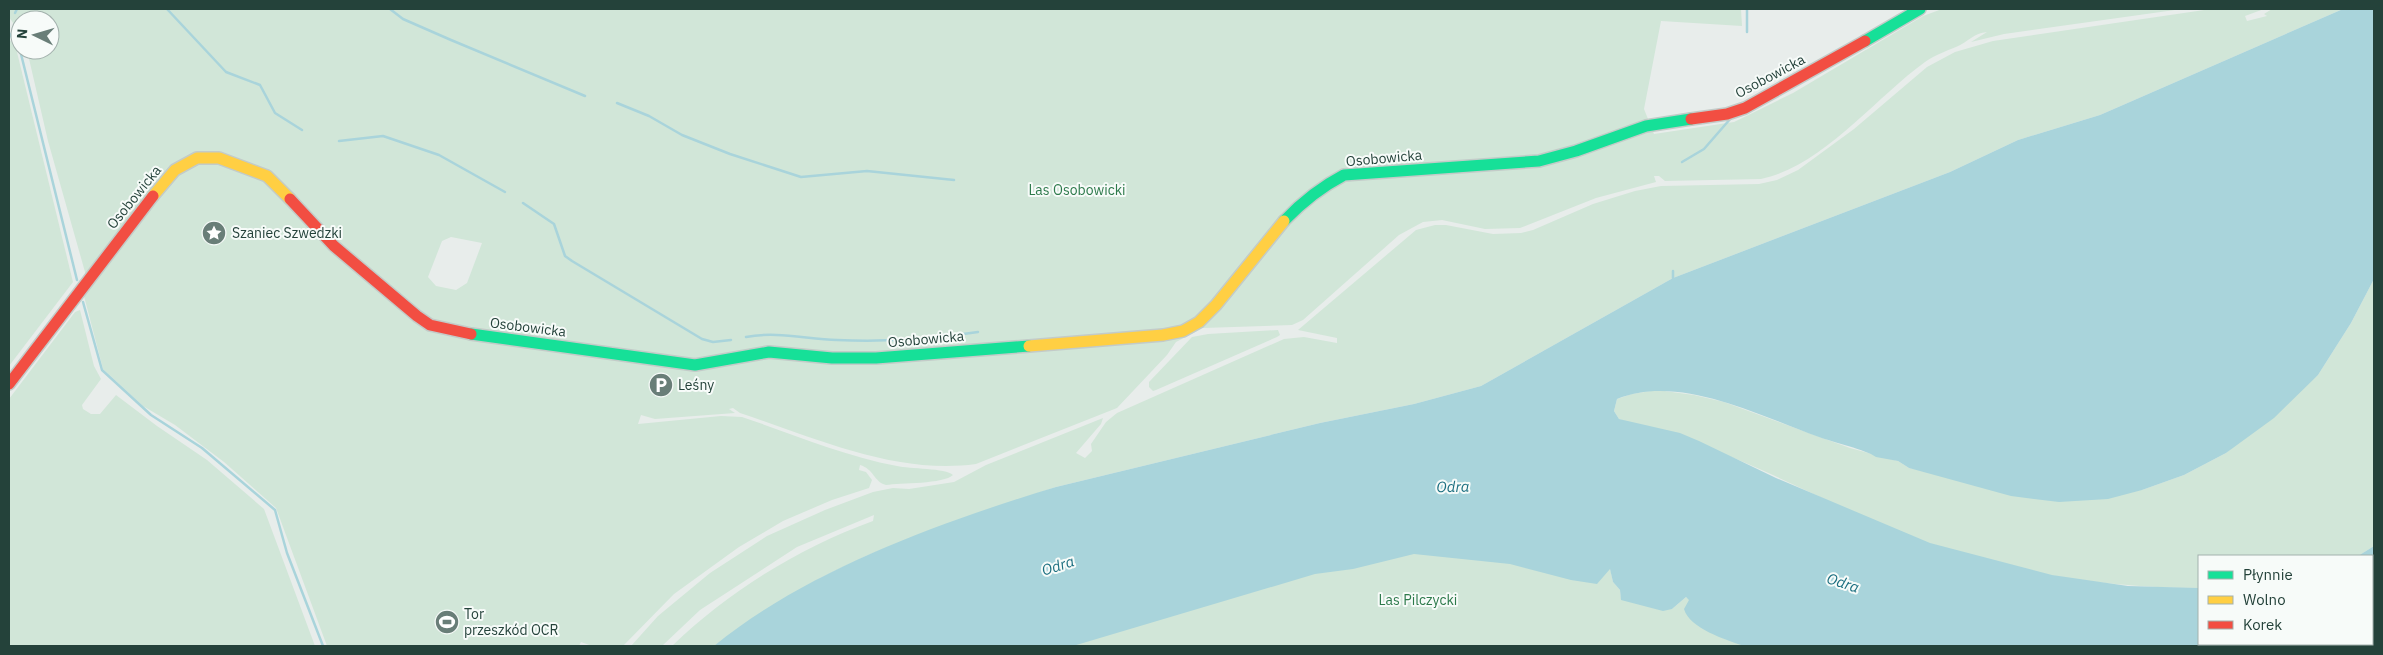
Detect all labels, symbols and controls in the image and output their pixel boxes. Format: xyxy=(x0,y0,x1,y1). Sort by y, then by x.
north arrow xyxy=(10,10,60,60)
text: N xyxy=(13,28,31,40)
street label: Osobowicka xyxy=(1732,50,1808,102)
street label: Osobowicka xyxy=(1345,146,1423,170)
street label: Osobowicka xyxy=(103,161,165,232)
park label: Las Osobowicki xyxy=(1028,181,1126,199)
place icon: Szaniec Szwedzki xyxy=(201,220,227,246)
place label: Szaniec Szwedzki xyxy=(232,224,342,242)
street label: Osobowicka xyxy=(489,313,568,341)
street label: Osobowicka xyxy=(887,327,965,351)
parking icon: Leśny xyxy=(648,372,674,398)
place label: Leśny xyxy=(678,376,714,394)
water label: Odra xyxy=(1436,477,1470,496)
water label: Odra xyxy=(1039,551,1077,580)
legend xyxy=(2198,555,2373,645)
text: Płynnie xyxy=(2243,565,2293,584)
water label: Odra xyxy=(1825,568,1862,597)
text: Wolno xyxy=(2243,590,2286,609)
park label: Las Pilczycki xyxy=(1379,591,1457,609)
place label: Tor przeszkód OCR xyxy=(464,605,558,639)
sports icon: Tor przeszkód OCR xyxy=(434,609,460,635)
text: Korek xyxy=(2243,615,2282,634)

